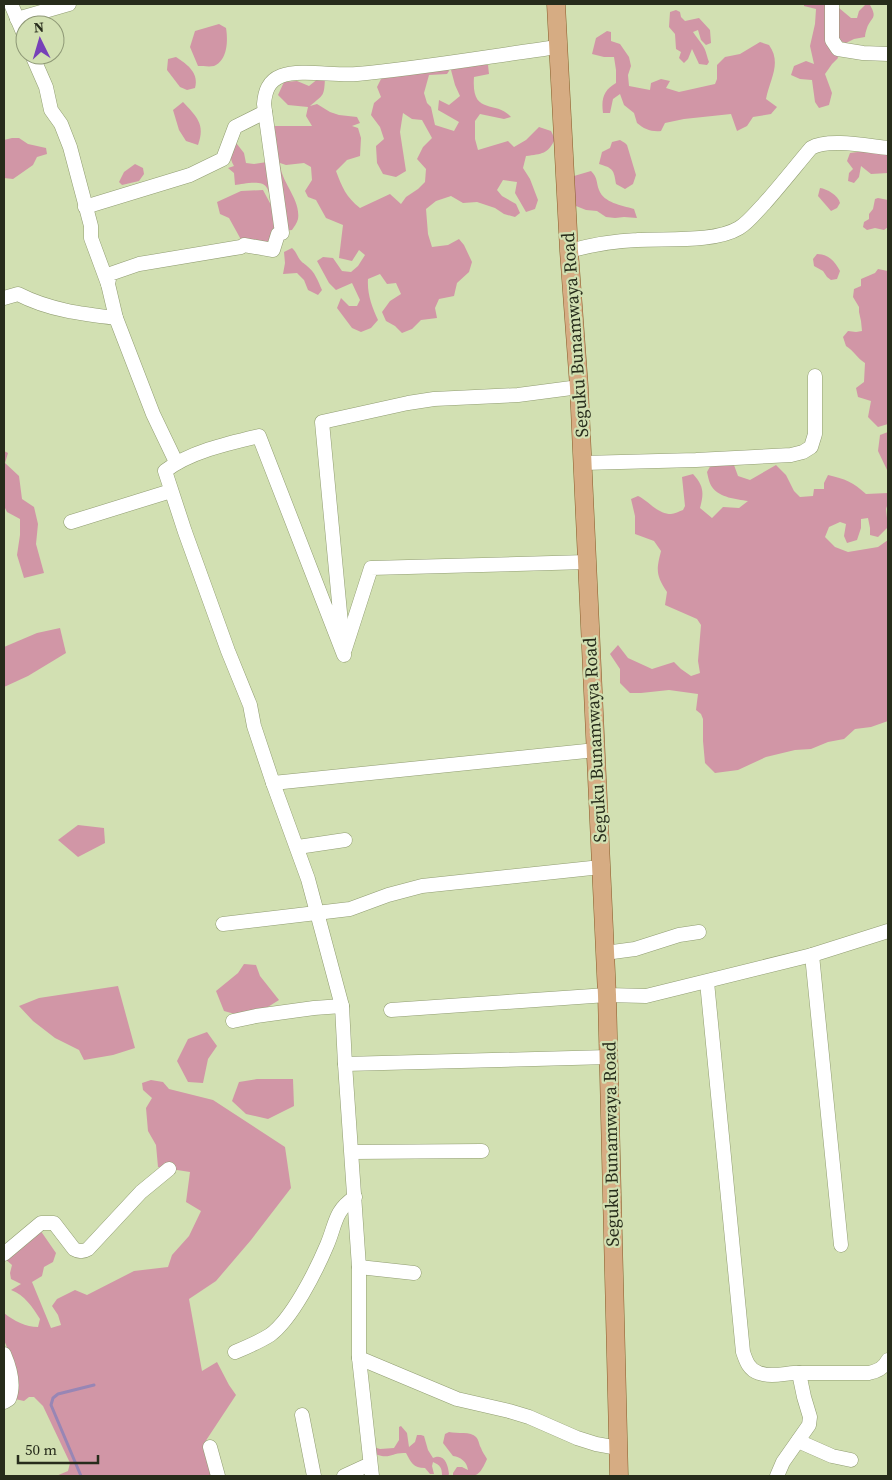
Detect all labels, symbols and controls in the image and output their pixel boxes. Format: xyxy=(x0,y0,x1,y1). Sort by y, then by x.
north arrow xyxy=(15,15,65,65)
text: N xyxy=(33,17,45,37)
street label: Seguku Bunamwaya Road xyxy=(555,232,594,438)
street label: Seguku Bunamwaya Road xyxy=(577,637,612,843)
street label: Seguku Bunamwaya Road xyxy=(596,1041,625,1247)
scale bar xyxy=(18,1432,98,1464)
text: 50 m xyxy=(25,1439,57,1460)

